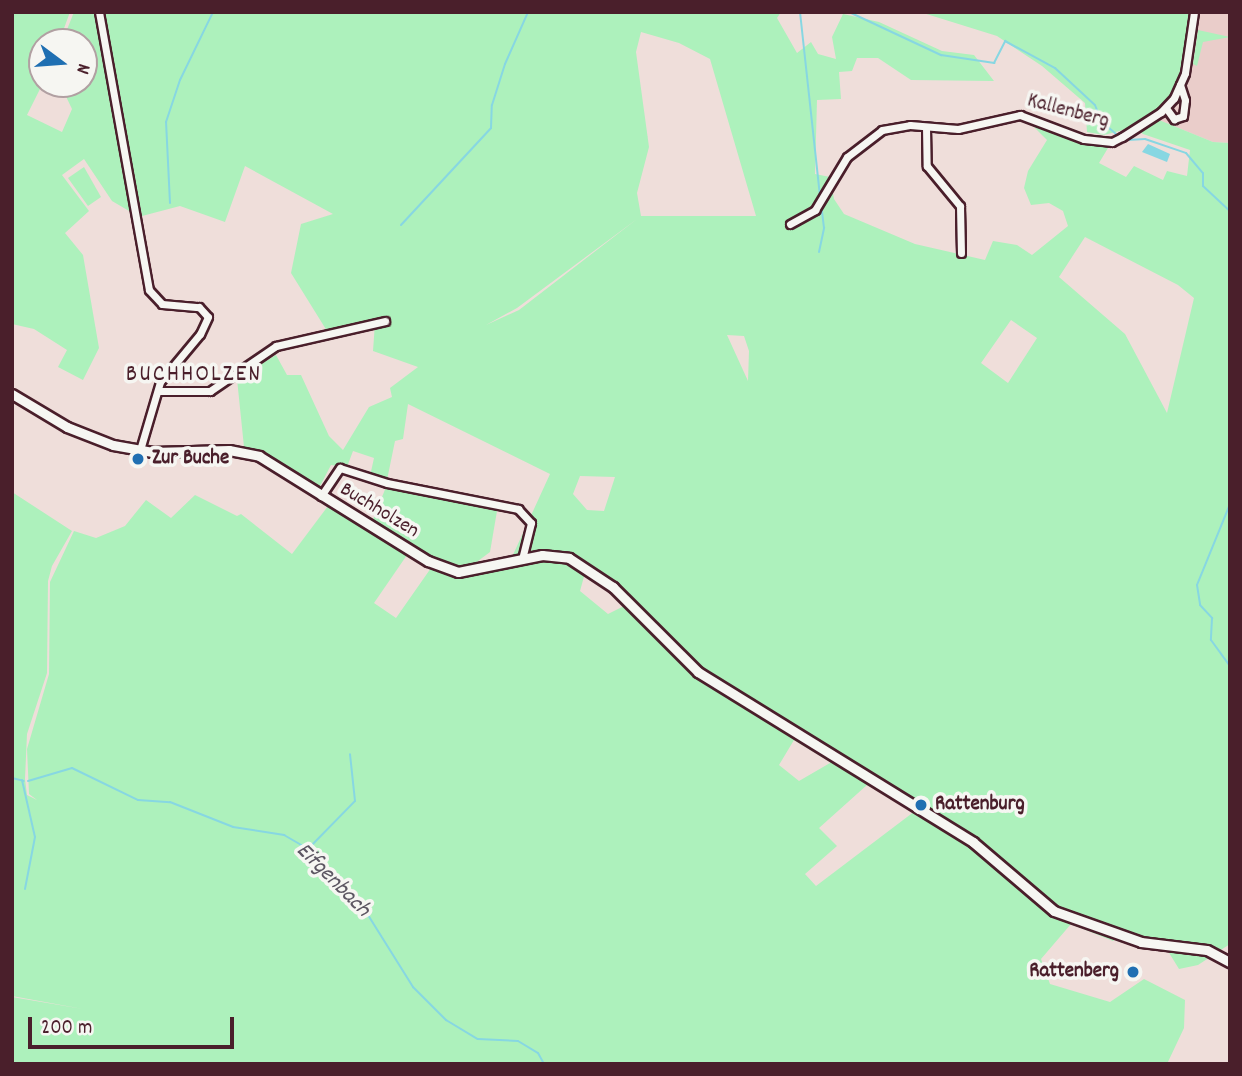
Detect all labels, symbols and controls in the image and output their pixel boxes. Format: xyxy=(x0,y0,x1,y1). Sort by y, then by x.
north arrow xyxy=(28,28,98,98)
text: N xyxy=(67,60,96,77)
street label: Kallenberg xyxy=(1024,89,1112,135)
district label: BUCHHOLZEN xyxy=(127,362,261,390)
place label: Zur Buche xyxy=(152,446,229,472)
marker: Zur Buche xyxy=(130,451,146,467)
street label: Buchholzen xyxy=(335,478,423,544)
place label: Rattenburg xyxy=(935,792,1025,818)
marker: Rattenburg xyxy=(913,797,929,813)
water label: Eifgenbach xyxy=(289,838,375,924)
place label: Rattenberg xyxy=(1029,959,1119,985)
marker: Rattenberg xyxy=(1125,964,1141,980)
scale bar xyxy=(32,1002,238,1046)
text: 200 m xyxy=(41,1014,92,1044)

